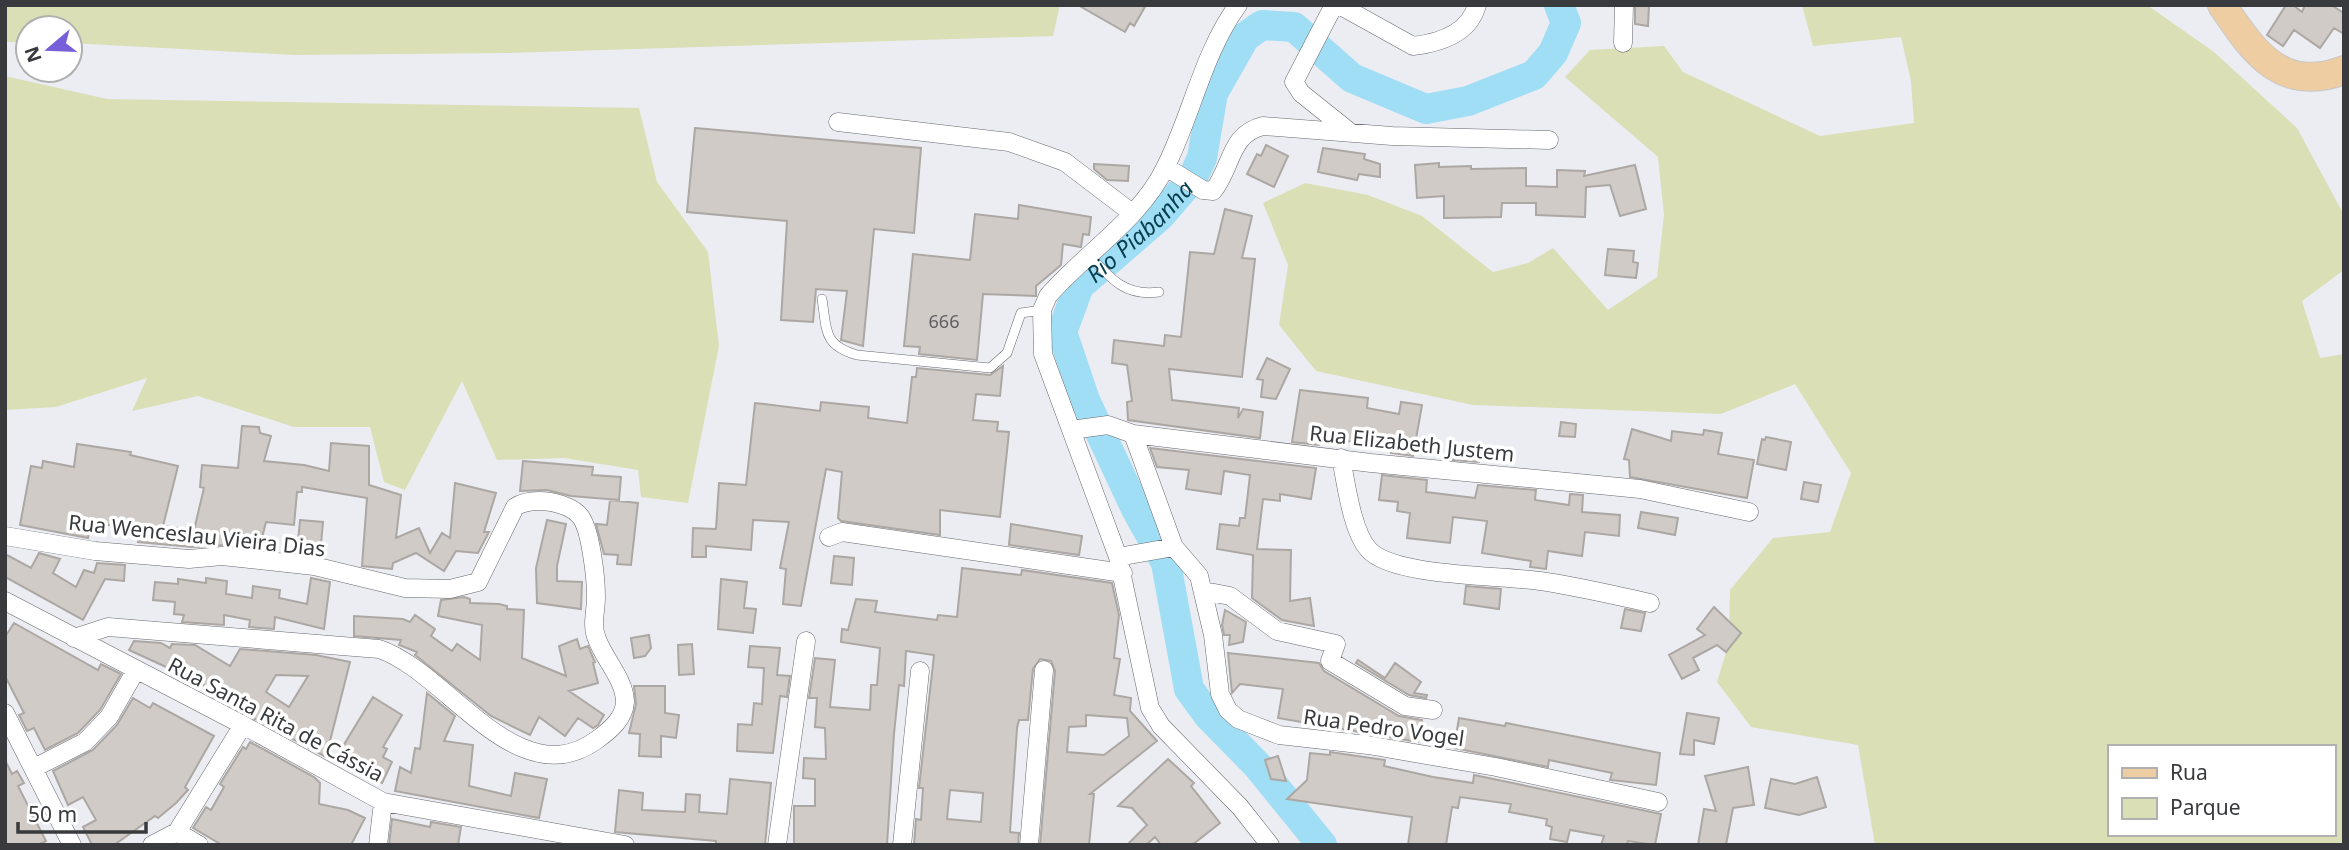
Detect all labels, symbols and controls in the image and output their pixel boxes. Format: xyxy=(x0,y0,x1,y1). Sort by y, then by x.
north arrow xyxy=(14,14,84,84)
text: N xyxy=(18,43,48,66)
water label: Rio Piabanha xyxy=(1079,173,1200,289)
house number: 666 xyxy=(929,309,959,333)
street label: Rua Elizabeth Justem xyxy=(1308,418,1516,468)
street label: Rua Wenceslau Vieira Dias xyxy=(67,508,327,562)
street label: Rua Santa Rita de Cássia xyxy=(163,650,389,788)
street label: Rua Pedro Vogel xyxy=(1302,702,1466,752)
legend xyxy=(2108,745,2335,836)
text: Rua xyxy=(2170,758,2208,786)
scale bar xyxy=(18,790,145,834)
text: Parque xyxy=(2170,793,2240,821)
text: 50 m xyxy=(28,800,77,828)

